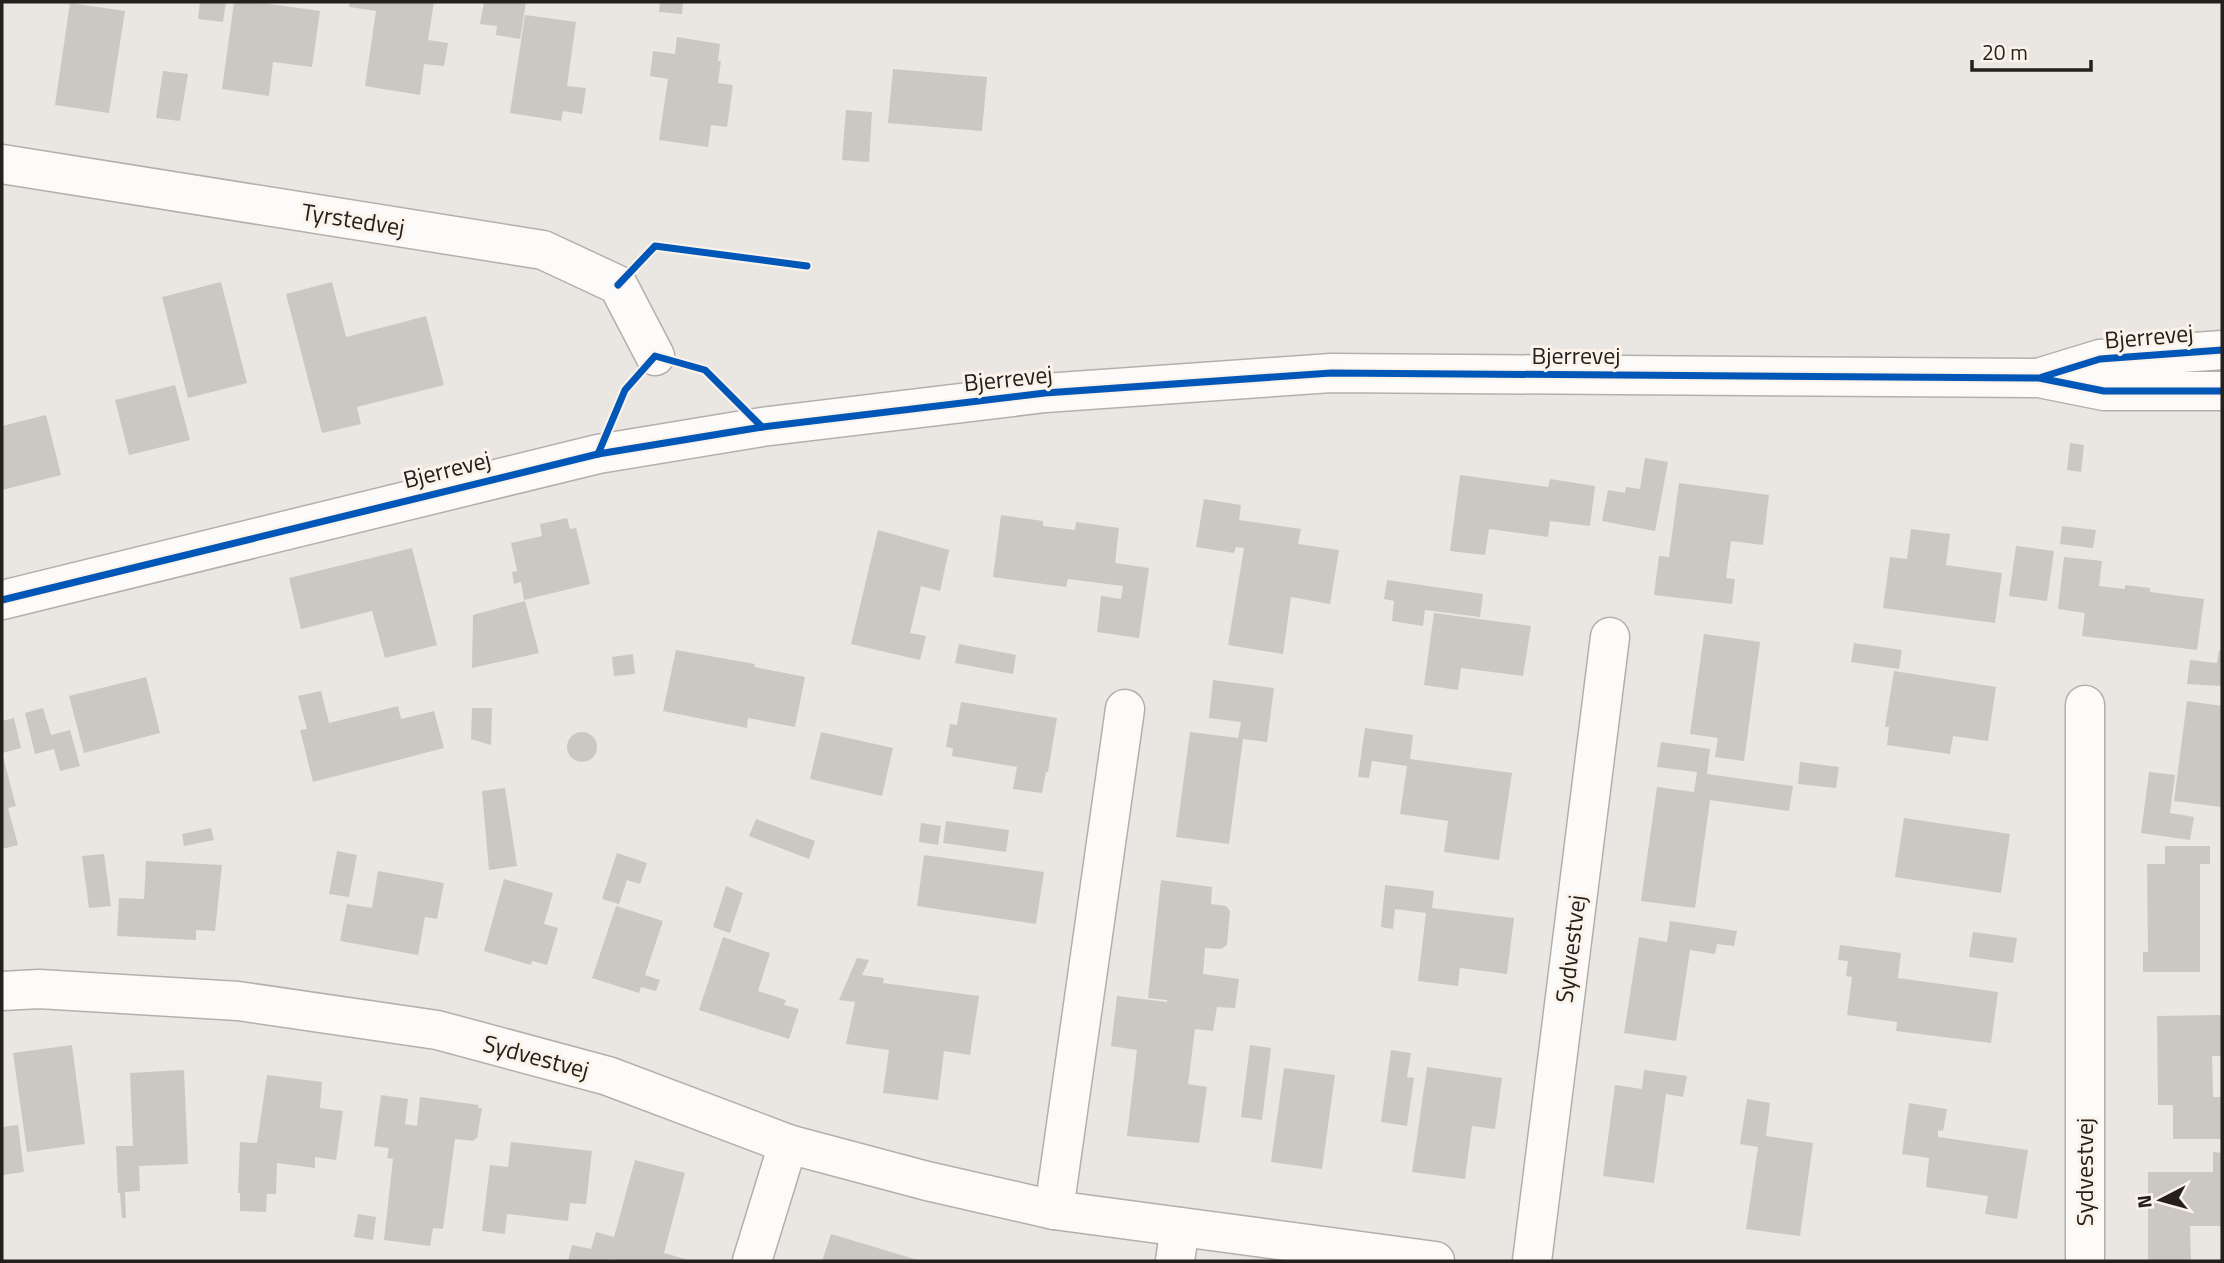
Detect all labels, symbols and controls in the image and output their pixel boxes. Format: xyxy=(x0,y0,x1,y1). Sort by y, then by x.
scale bar xyxy=(1972,28,2091,72)
text: 20 m xyxy=(1982,36,2028,68)
street label: Tyrstedvej xyxy=(299,193,407,245)
street label: Bjerrevej xyxy=(2103,314,2195,358)
street label: Bjerrevej xyxy=(1531,337,1621,373)
street label: Bjerrevej xyxy=(962,355,1054,401)
street label: Bjerrevej xyxy=(399,441,494,497)
street label: Sydvestvej xyxy=(1546,893,1594,1005)
street label: Sydvestvej xyxy=(479,1025,593,1087)
street label: Sydvestvej xyxy=(2066,1118,2102,1226)
north arrow xyxy=(2126,1165,2196,1235)
text: N xyxy=(2128,1194,2159,1210)

